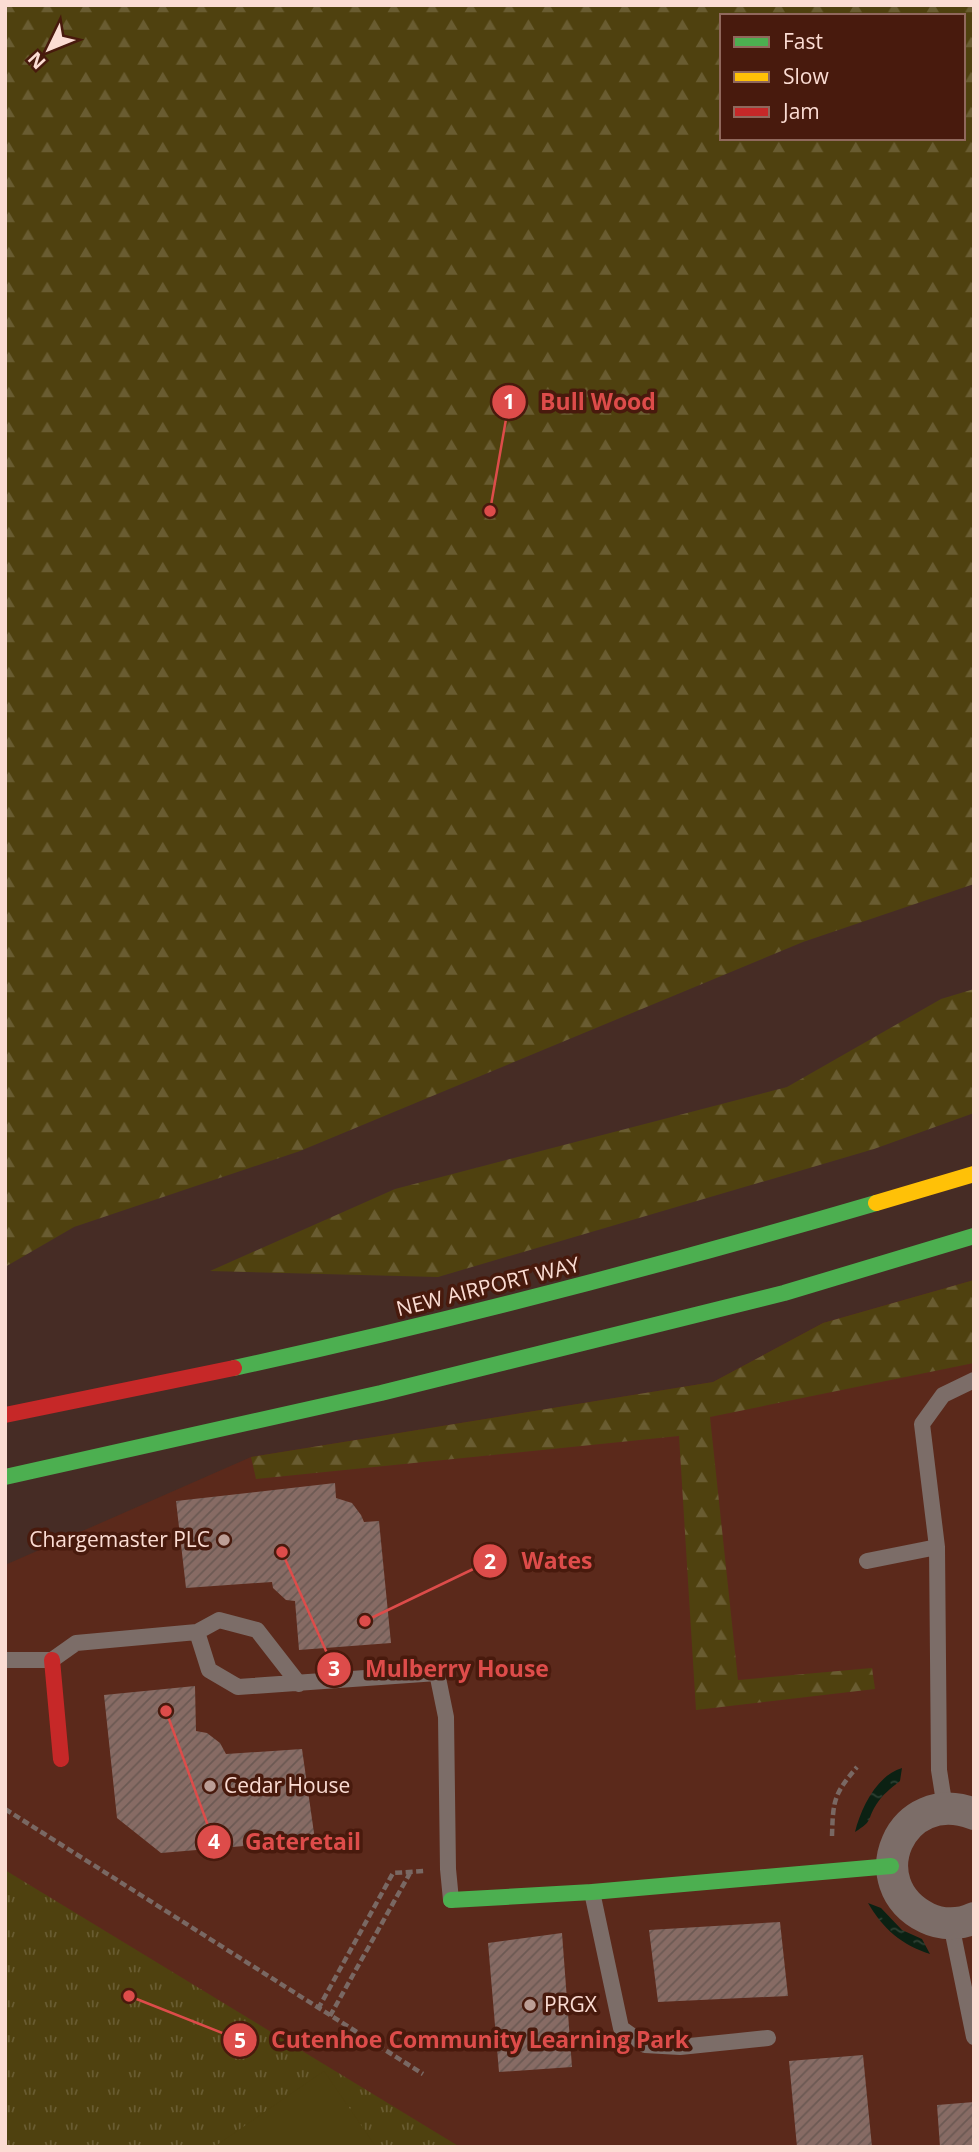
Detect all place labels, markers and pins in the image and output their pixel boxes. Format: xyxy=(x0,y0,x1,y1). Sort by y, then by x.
callout: Bull Wood xyxy=(491,380,670,424)
place label: Chargemaster PLC xyxy=(29,1525,210,1553)
marker: Chargemaster PLC xyxy=(216,1532,232,1548)
callout: Wates xyxy=(472,1539,606,1583)
callout: Mulberry House xyxy=(316,1647,563,1691)
place label: Cedar House xyxy=(224,1771,350,1799)
marker: Cedar House xyxy=(202,1778,218,1794)
callout: Gateretail xyxy=(196,1820,375,1864)
place label: PRGX xyxy=(544,1990,598,2018)
marker: PRGX xyxy=(522,1997,538,2013)
callout: Cutenhoe Community Learning Park xyxy=(222,2018,703,2062)

